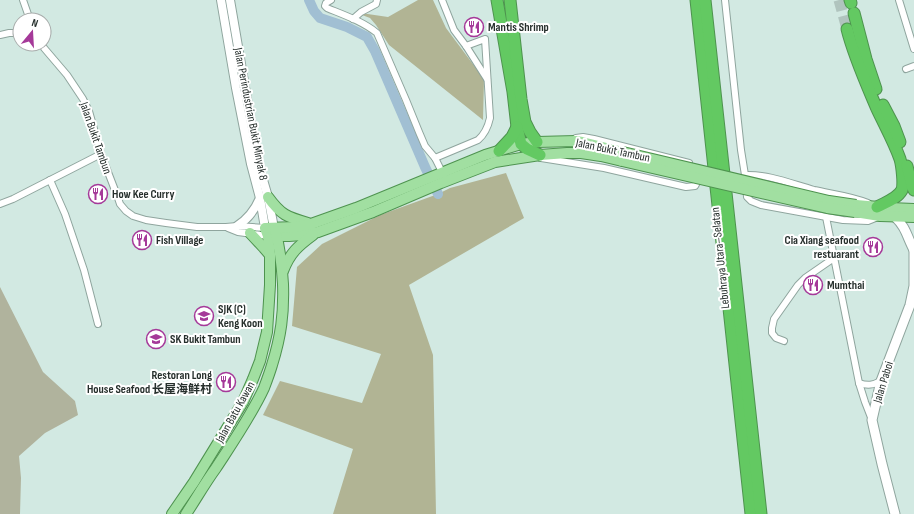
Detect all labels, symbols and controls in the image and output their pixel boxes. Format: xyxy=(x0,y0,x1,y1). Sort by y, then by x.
north arrow xyxy=(12,12,52,52)
text: N xyxy=(30,16,40,30)
restaurant icon: Mantis Shrimp xyxy=(463,16,485,38)
place label: Mantis Shrimp xyxy=(488,20,549,35)
street label: Jalan Perindustrian Bukit Minyak 8 xyxy=(230,45,271,182)
street label: Jalan Bukit Tambun xyxy=(76,99,115,176)
street label: Jalan Bukit Tambun xyxy=(574,135,651,166)
restaurant icon: How Kee Curry xyxy=(87,183,109,205)
place label: How Kee Curry xyxy=(112,187,174,202)
street label: Lebuhraya Utara–Selatan xyxy=(708,207,733,309)
restaurant icon: Fish Village xyxy=(131,229,153,251)
place label: Fish Village xyxy=(156,233,203,248)
place label: Cia Xiang seafood restuarant xyxy=(785,233,859,262)
restaurant icon: Cia Xiang seafood restuarant xyxy=(862,236,884,258)
restaurant icon: Mumthai xyxy=(802,274,824,296)
place label: Mumthai xyxy=(827,278,865,293)
place label: SJK (C) Keng Koon xyxy=(218,302,263,331)
school or university icon: SJK (C) Keng Koon xyxy=(193,305,215,327)
school or university icon: SK Bukit Tambun xyxy=(145,328,167,350)
place label: SK Bukit Tambun xyxy=(170,332,241,347)
street label: Jalan Paboi xyxy=(870,360,897,406)
place label: Restoran Long House Seafood 长屋海鲜村 xyxy=(87,368,212,397)
restaurant icon: Restoran Long House Seafood 长屋海鲜村 xyxy=(215,371,237,393)
street label: Jalan Batu Kawan xyxy=(212,379,258,446)

